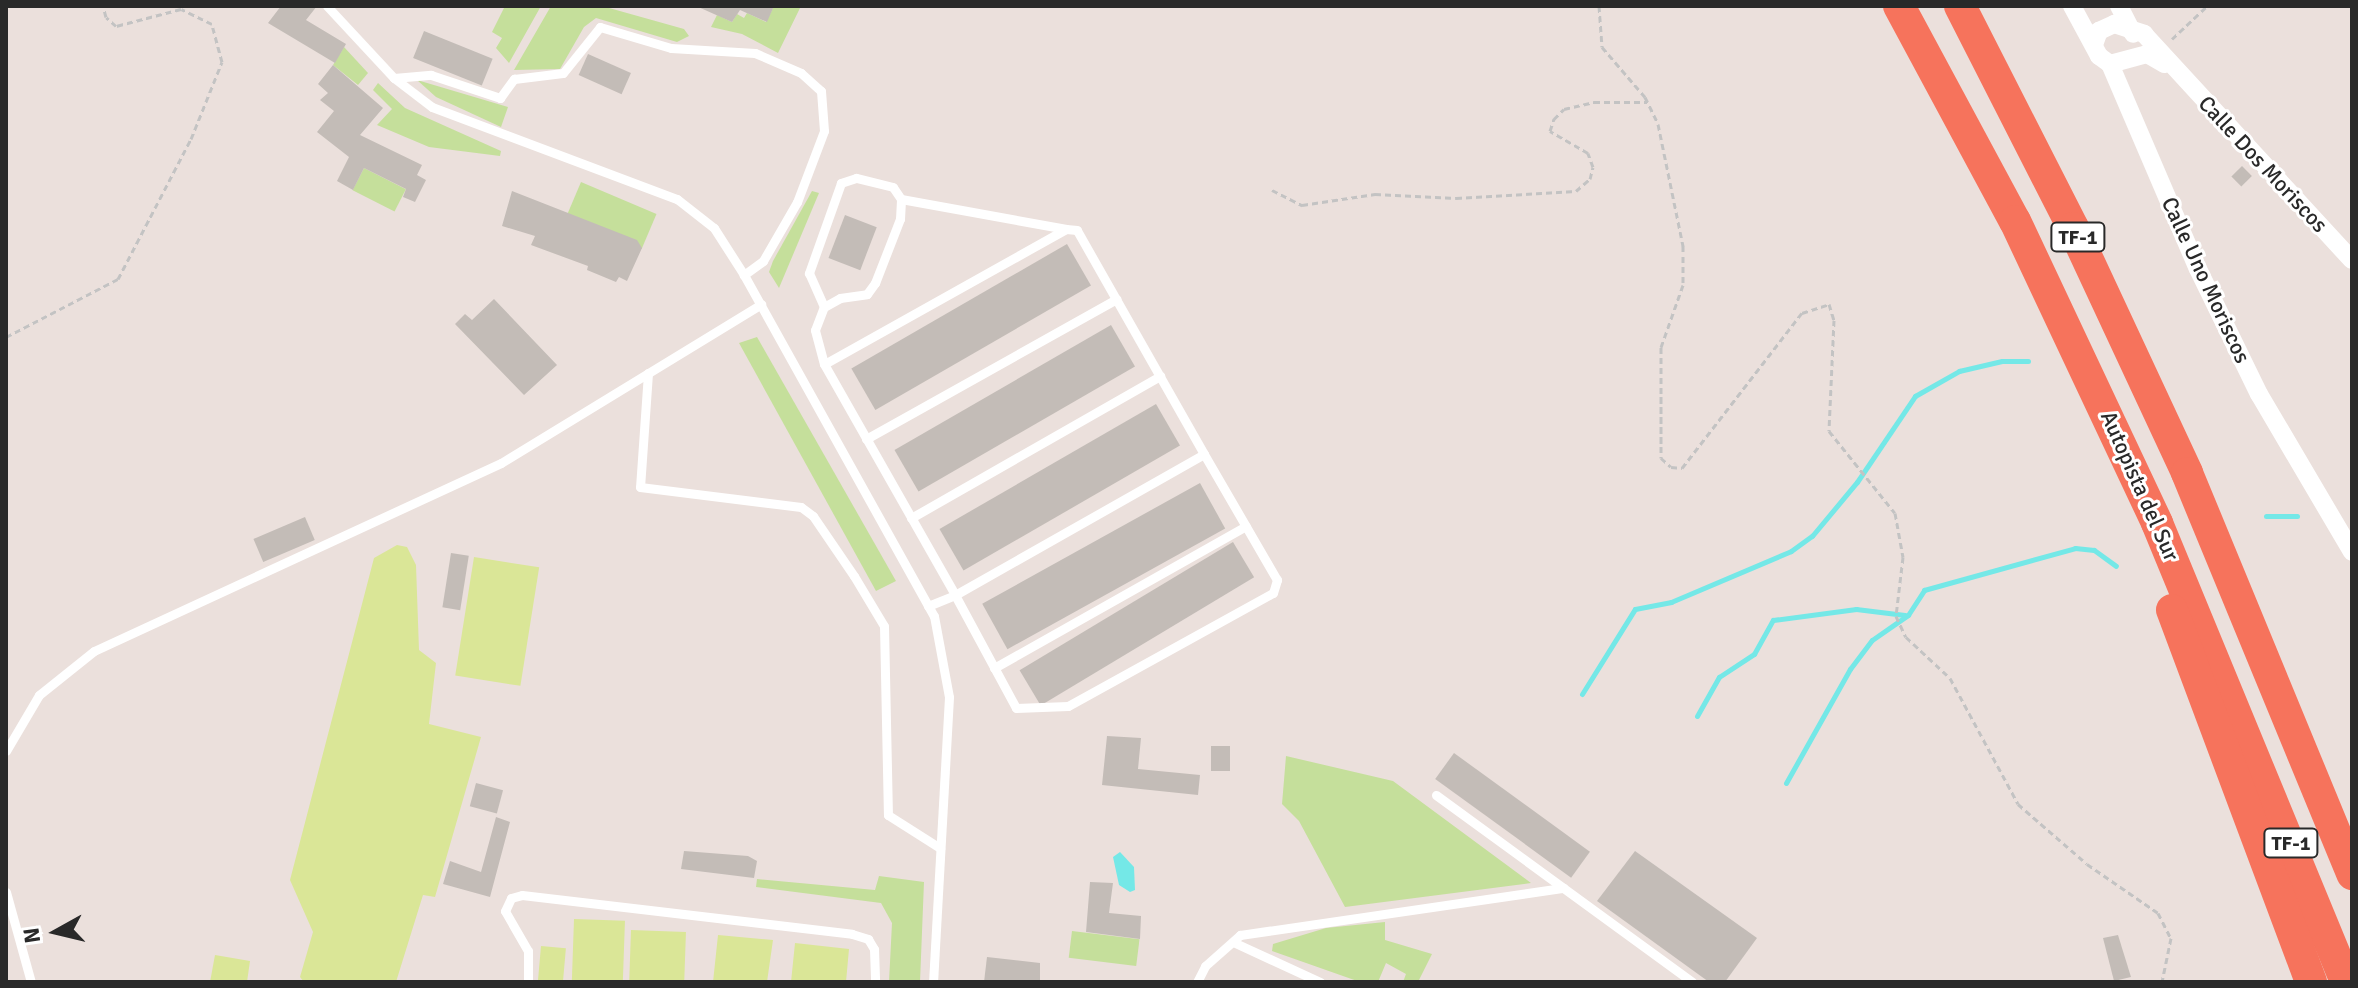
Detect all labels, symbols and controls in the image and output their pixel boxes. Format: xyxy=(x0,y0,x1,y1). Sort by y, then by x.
street label: Calle Dos Moriscos xyxy=(2193,90,2333,238)
street label: Calle Uno Moriscos xyxy=(2156,193,2256,367)
road number: TF-1 xyxy=(2050,221,2106,253)
street label: Autopista del Sur xyxy=(2095,407,2185,565)
road number: TF-1 xyxy=(2263,827,2319,859)
north arrow xyxy=(16,892,96,972)
text: N xyxy=(17,926,46,945)

